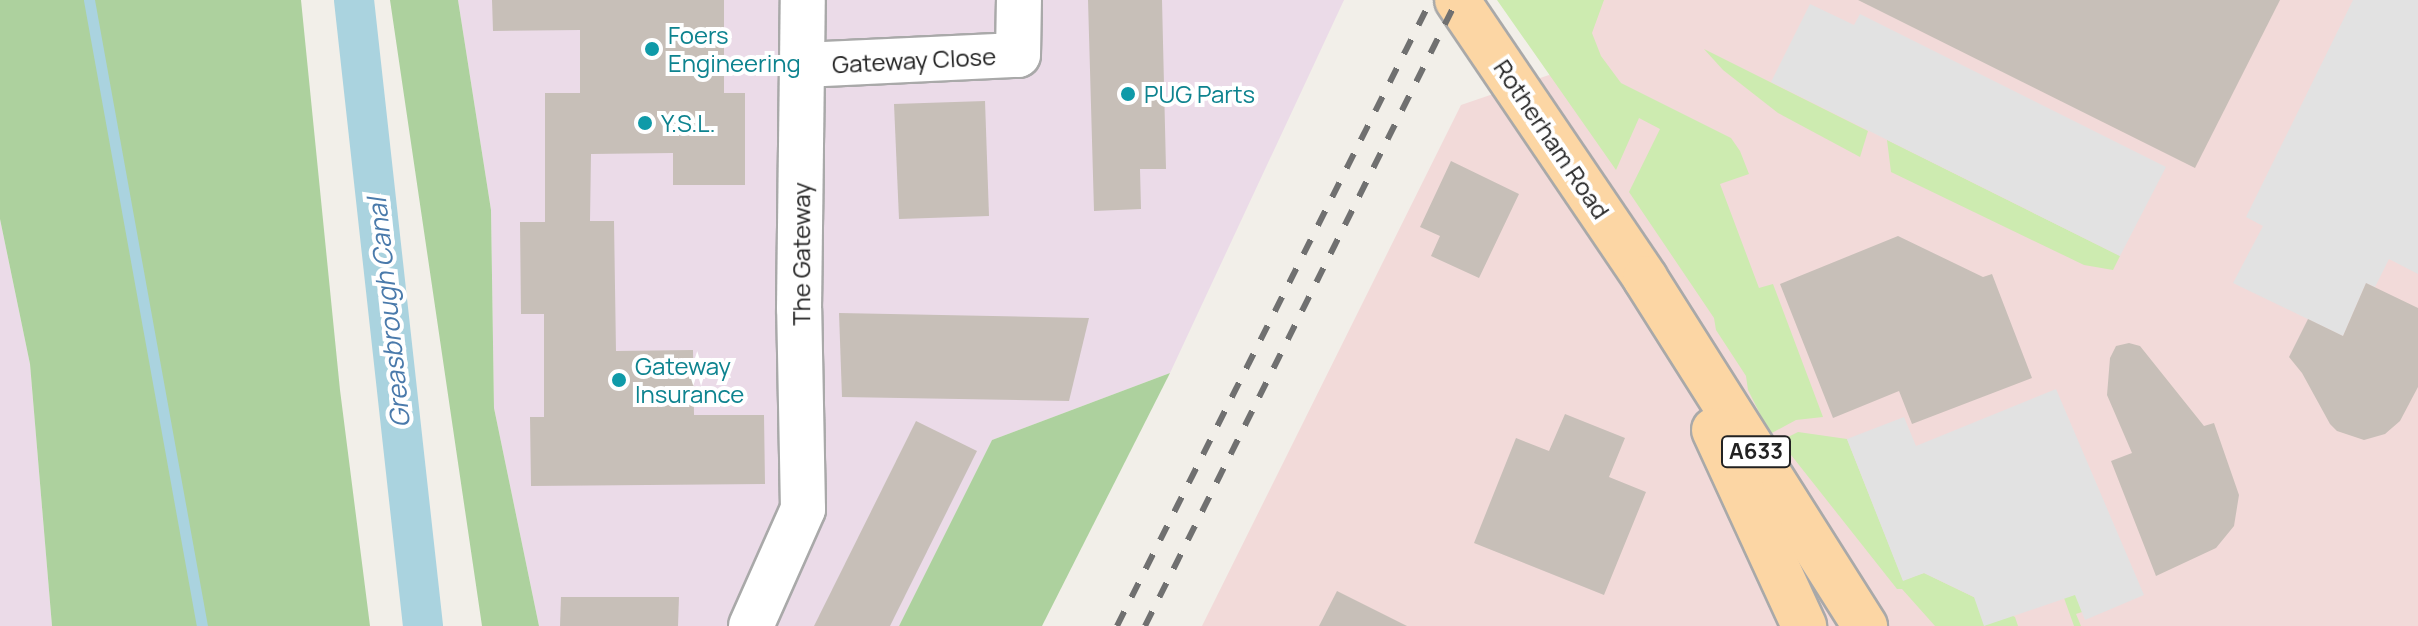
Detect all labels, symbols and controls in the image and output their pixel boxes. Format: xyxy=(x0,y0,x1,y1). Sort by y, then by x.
place label: Foers Engineering xyxy=(668,21,801,77)
marker: Foers Engineering xyxy=(643,40,661,58)
street label: Gateway Close xyxy=(831,41,997,79)
street label: Rotherham Road xyxy=(1488,54,1616,224)
place label: PUG Parts xyxy=(1144,80,1255,108)
marker: PUG Parts xyxy=(1119,85,1137,103)
place label: Y.S.L. xyxy=(661,109,716,137)
marker: Y.S.L. xyxy=(636,114,654,132)
street label: The Gateway xyxy=(787,182,815,326)
water label: Greasbrough Canal xyxy=(361,197,417,429)
place label: Gateway Insurance xyxy=(635,352,744,408)
marker: Gateway Insurance xyxy=(610,371,628,389)
road number: A633 xyxy=(1720,434,1792,470)

